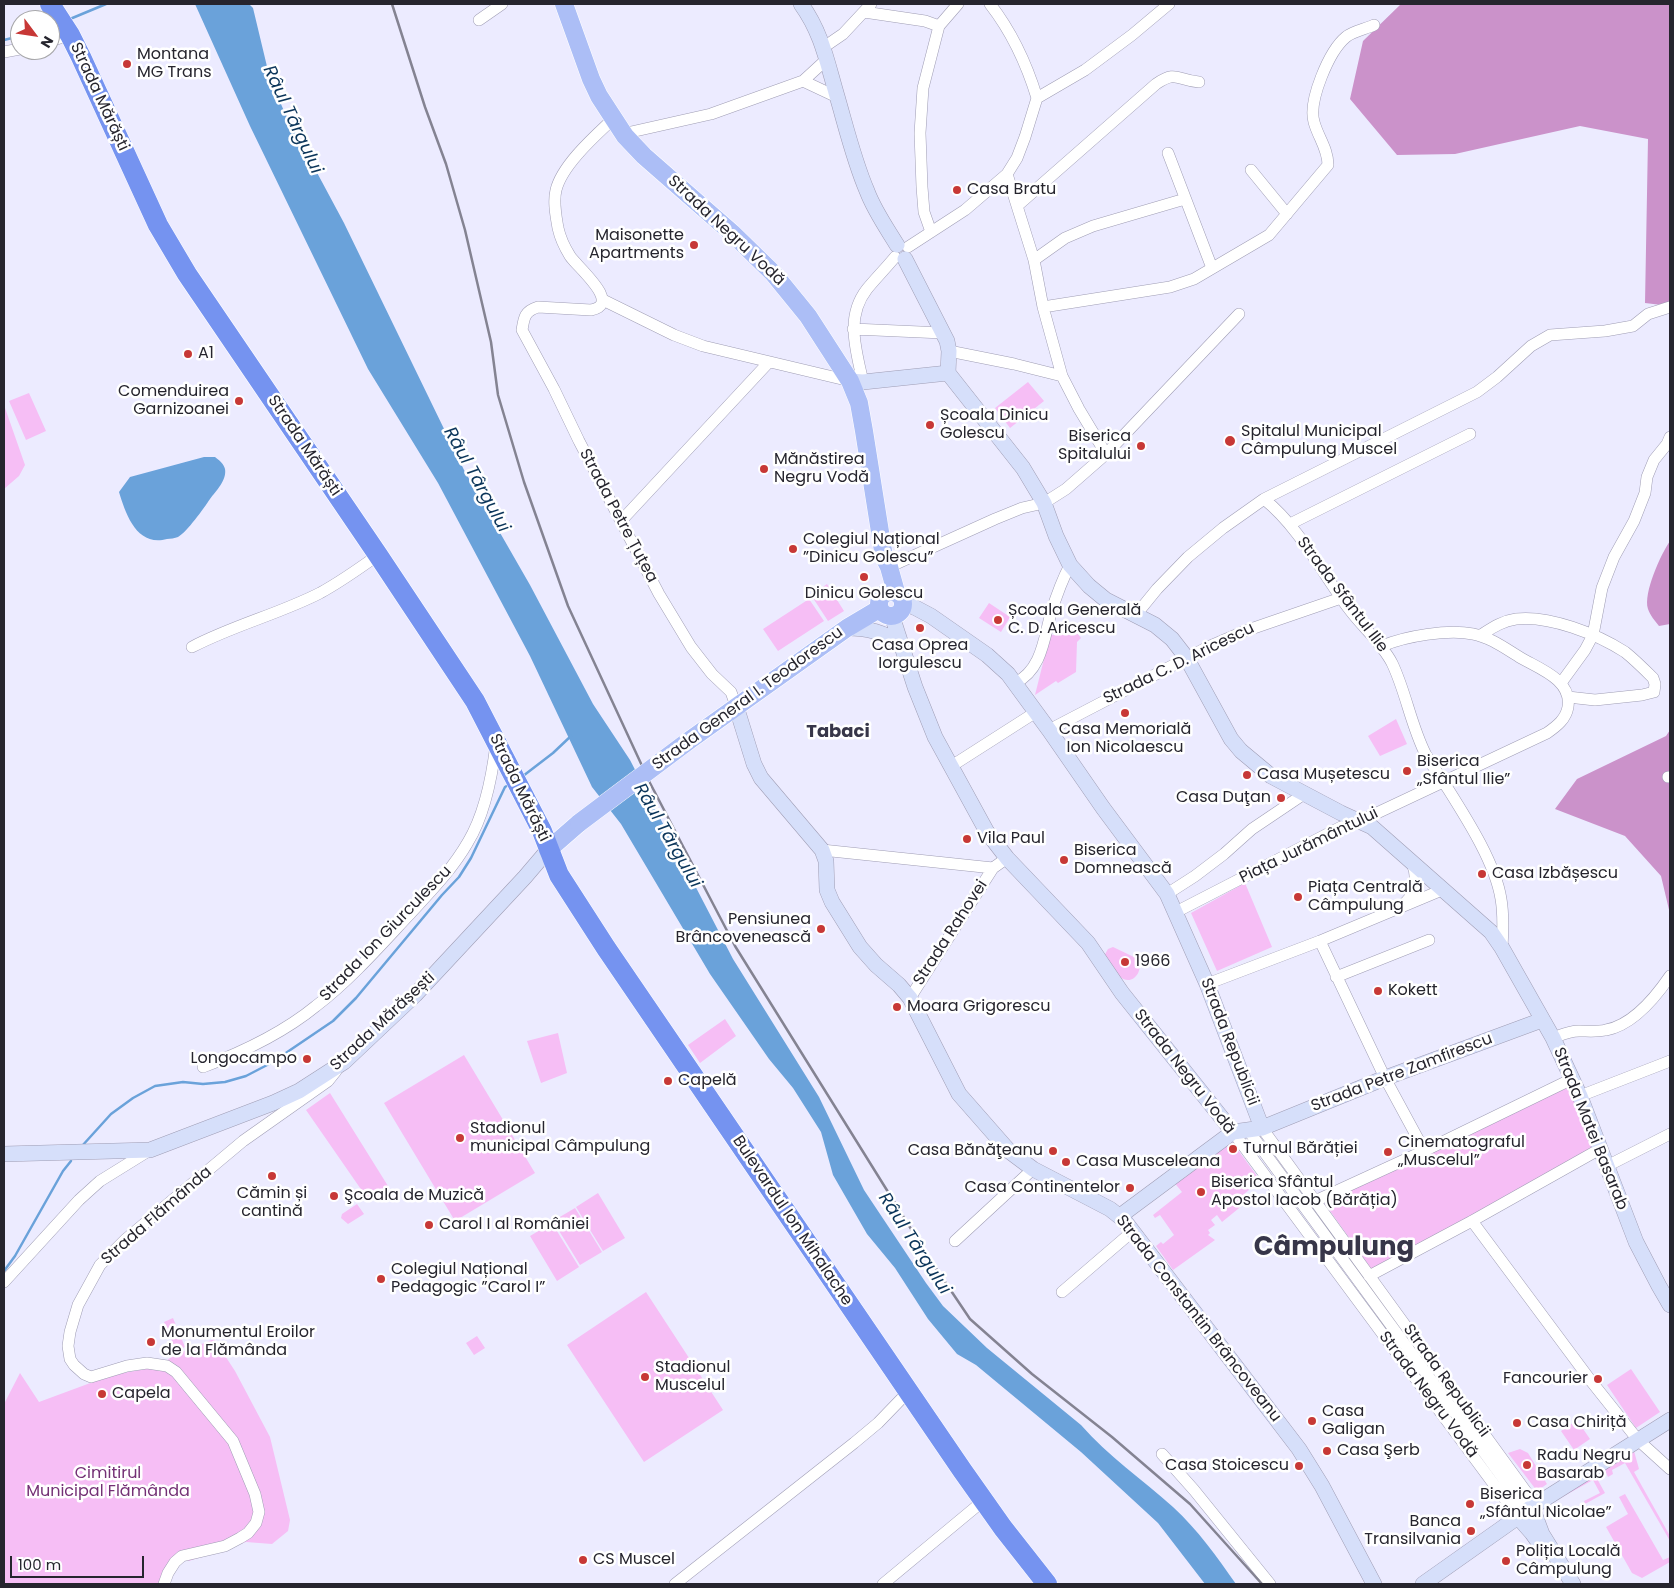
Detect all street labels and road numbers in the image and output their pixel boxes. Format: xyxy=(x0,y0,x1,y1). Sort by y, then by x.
street label: Strada Mărăști xyxy=(65,40,133,154)
street label: Strada Negru Vodă xyxy=(663,172,789,290)
street label: Strada Mărăști xyxy=(263,392,345,500)
street label: Strada Petre Țuțea xyxy=(575,446,661,586)
street label: Strada Sfântul Ilie xyxy=(1292,533,1392,657)
street label: Strada C. D. Aricescu xyxy=(1100,619,1258,709)
street label: Strada General I. Teodorescu xyxy=(649,623,847,775)
street label: Strada Mărăști xyxy=(485,731,553,845)
street label: Piața Jurământului xyxy=(1236,804,1382,888)
street label: Strada Ion Giurculescu xyxy=(316,862,456,1006)
street label: Strada Rahovei xyxy=(910,877,992,989)
street label: Strada Mărășești xyxy=(327,969,439,1075)
street label: Strada Republicii xyxy=(1196,976,1262,1108)
street label: Strada Negru Vodă xyxy=(1129,1006,1239,1138)
street label: Strada Petre Zamfirescu xyxy=(1309,1030,1495,1116)
street label: Strada Matei Basarab xyxy=(1549,1045,1631,1213)
street label: Bulevardul Ion Mihalache xyxy=(728,1132,856,1310)
street label: Strada Flămânda xyxy=(98,1163,216,1269)
street label: Strada Constantin Brâncoveanu xyxy=(1111,1212,1285,1426)
street label: Strada Republicii xyxy=(1399,1321,1493,1441)
street label: Strada Negru Vodă xyxy=(1374,1328,1482,1462)

